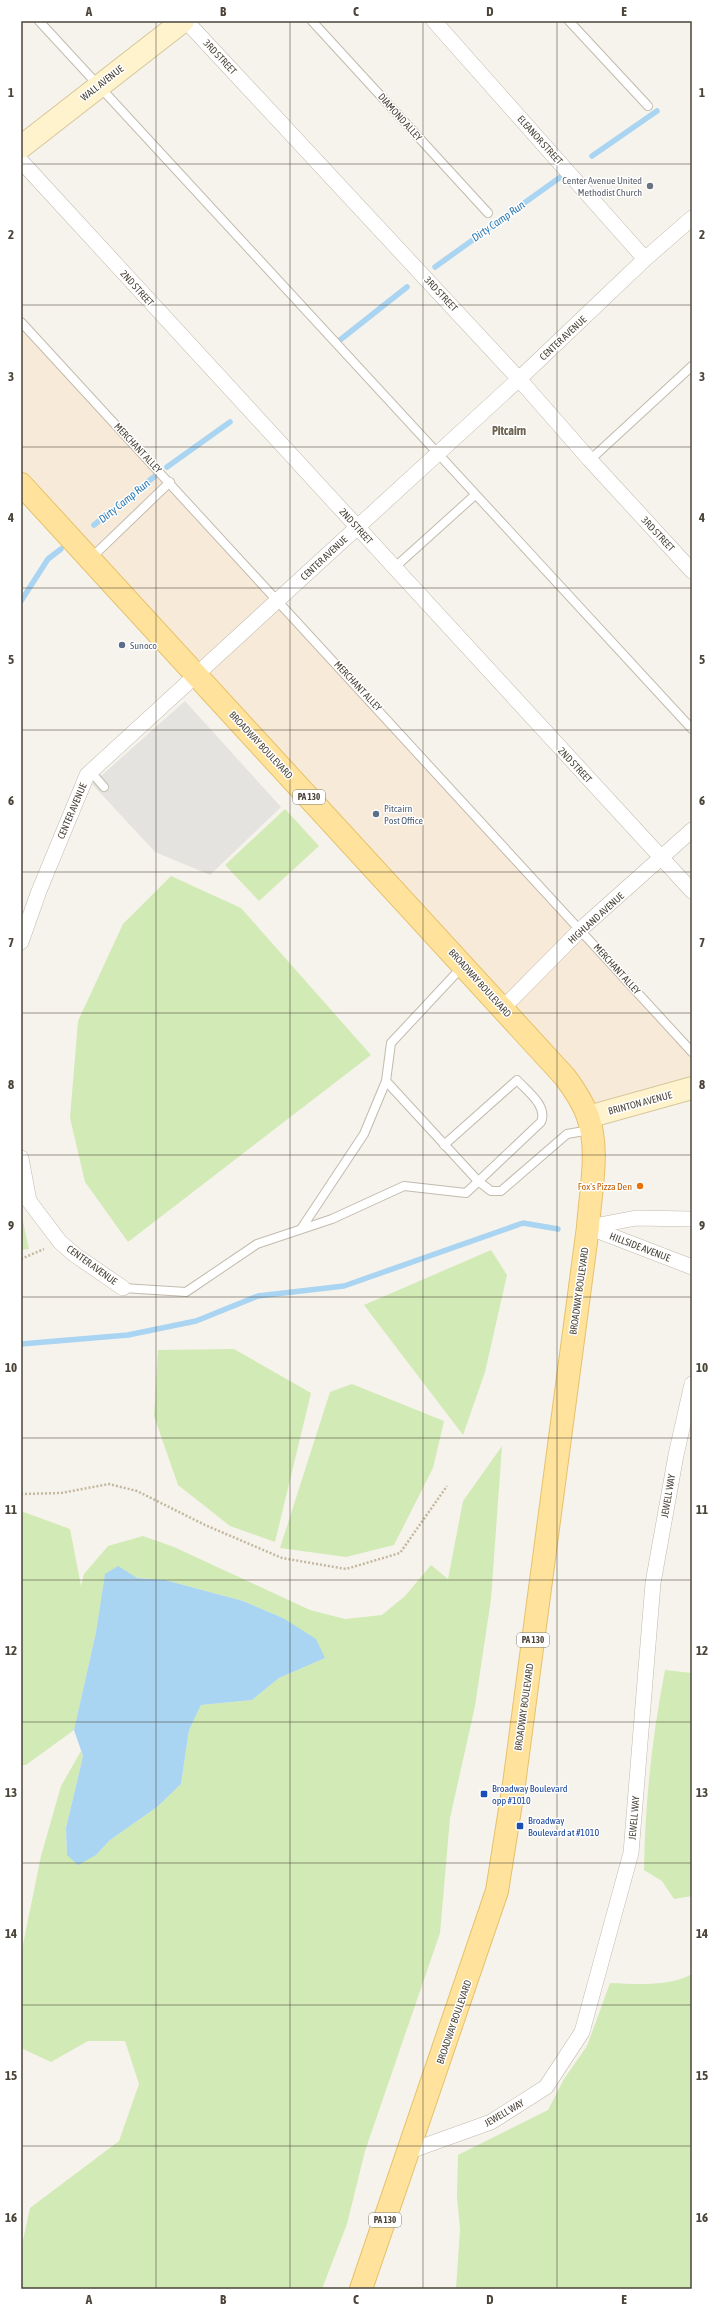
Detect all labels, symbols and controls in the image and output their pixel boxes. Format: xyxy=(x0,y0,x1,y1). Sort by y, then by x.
text: A xyxy=(85,4,93,19)
text: B xyxy=(220,4,227,19)
text: C xyxy=(353,4,359,19)
text: D xyxy=(486,4,494,19)
text: E xyxy=(621,4,627,19)
street label: 3RD STREET xyxy=(201,37,239,77)
street label: WALL AVENUE xyxy=(79,63,126,103)
text: 1 xyxy=(8,85,14,100)
text: 1 xyxy=(699,85,705,100)
street label: DIAMOND ALLEY xyxy=(376,91,424,143)
street label: ELEANOR STREET xyxy=(515,113,565,167)
place label: Center Avenue United Methodist Church xyxy=(562,175,642,198)
marker: Center Avenue United Methodist Church xyxy=(645,181,655,191)
water label: Dirty Camp Run xyxy=(469,198,527,244)
text: 2 xyxy=(8,227,14,242)
text: 2 xyxy=(699,227,705,242)
street label: 2ND STREET xyxy=(118,268,156,309)
street label: 3RD STREET xyxy=(422,274,460,314)
street label: CENTER AVENUE xyxy=(537,313,589,362)
text: 3 xyxy=(8,369,14,384)
text: 3 xyxy=(699,369,705,384)
street label: MERCHANT ALLEY xyxy=(112,421,164,476)
district label: Pitcairn xyxy=(492,424,526,438)
water label: Dirty Camp Run xyxy=(96,476,152,525)
street label: 2ND STREET xyxy=(337,506,375,547)
text: 4 xyxy=(7,510,14,525)
text: 4 xyxy=(698,510,705,525)
street label: 3RD STREET xyxy=(639,514,677,554)
street label: CENTER AVENUE xyxy=(298,533,350,582)
marker: Sunoco xyxy=(117,640,127,650)
place label: Sunoco xyxy=(130,640,157,651)
text: 5 xyxy=(8,652,14,667)
text: 5 xyxy=(699,652,705,667)
street label: MERCHANT ALLEY xyxy=(332,659,384,714)
street label: BROADWAY BOULEVARD xyxy=(227,709,295,781)
street label: 2ND STREET xyxy=(556,745,594,785)
street label: CENTER AVENUE xyxy=(55,781,89,841)
road number: PA 130 xyxy=(293,790,325,804)
text: 6 xyxy=(8,793,14,808)
text: 6 xyxy=(699,793,705,808)
place label: Pitcairn Post Office xyxy=(384,803,424,826)
marker: Pitcairn Post Office xyxy=(371,809,381,819)
street label: HIGHLAND AVENUE xyxy=(566,890,627,946)
text: 7 xyxy=(8,935,14,950)
text: 7 xyxy=(699,935,705,950)
street label: MERCHANT ALLEY xyxy=(591,942,643,997)
street label: BROADWAY BOULEVARD xyxy=(446,947,514,1020)
text: 8 xyxy=(8,1077,14,1092)
text: 8 xyxy=(699,1077,705,1092)
street label: BRINTON AVENUE xyxy=(607,1089,674,1117)
place label: Fox's Pizza Den xyxy=(578,1181,632,1192)
marker: Fox's Pizza Den xyxy=(635,1181,645,1191)
text: 9 xyxy=(8,1218,14,1233)
text: 9 xyxy=(699,1218,705,1233)
street label: HILLSIDE AVENUE xyxy=(608,1230,673,1264)
street label: CENTER AVENUE xyxy=(65,1243,120,1287)
street label: BROADWAY BOULEVARD xyxy=(567,1246,591,1335)
text: 10 xyxy=(5,1360,17,1375)
text: 10 xyxy=(696,1360,708,1375)
street label: JEWELL WAY xyxy=(659,1473,677,1519)
text: 11 xyxy=(5,1502,17,1517)
text: 11 xyxy=(696,1502,708,1517)
road number: PA 130 xyxy=(517,1633,549,1647)
text: 12 xyxy=(5,1643,17,1658)
text: 12 xyxy=(696,1643,708,1658)
street label: BROADWAY BOULEVARD xyxy=(512,1662,536,1751)
place label: Broadway Boulevard opp #1010 xyxy=(492,1783,568,1806)
text: 13 xyxy=(5,1785,17,1800)
text: 13 xyxy=(696,1785,708,1800)
marker: Broadway Boulevard opp #1010 xyxy=(479,1789,489,1799)
street label: JEWELL WAY xyxy=(627,1795,641,1840)
place label: Broadway Boulevard at #1010 xyxy=(528,1815,599,1838)
marker: Broadway Boulevard at #1010 xyxy=(515,1821,525,1831)
text: 14 xyxy=(5,1926,17,1941)
text: 14 xyxy=(696,1926,708,1941)
street label: BROADWAY BOULEVARD xyxy=(434,1978,474,2065)
text: 15 xyxy=(5,2068,17,2083)
text: 15 xyxy=(696,2068,708,2083)
street label: JEWELL WAY xyxy=(482,2097,526,2129)
text: 16 xyxy=(5,2210,17,2225)
text: 16 xyxy=(696,2210,708,2225)
road number: PA 130 xyxy=(369,2213,401,2227)
text: A xyxy=(85,2292,93,2307)
text: B xyxy=(220,2292,227,2307)
text: C xyxy=(353,2292,359,2307)
text: D xyxy=(486,2292,494,2307)
text: E xyxy=(621,2292,627,2307)

